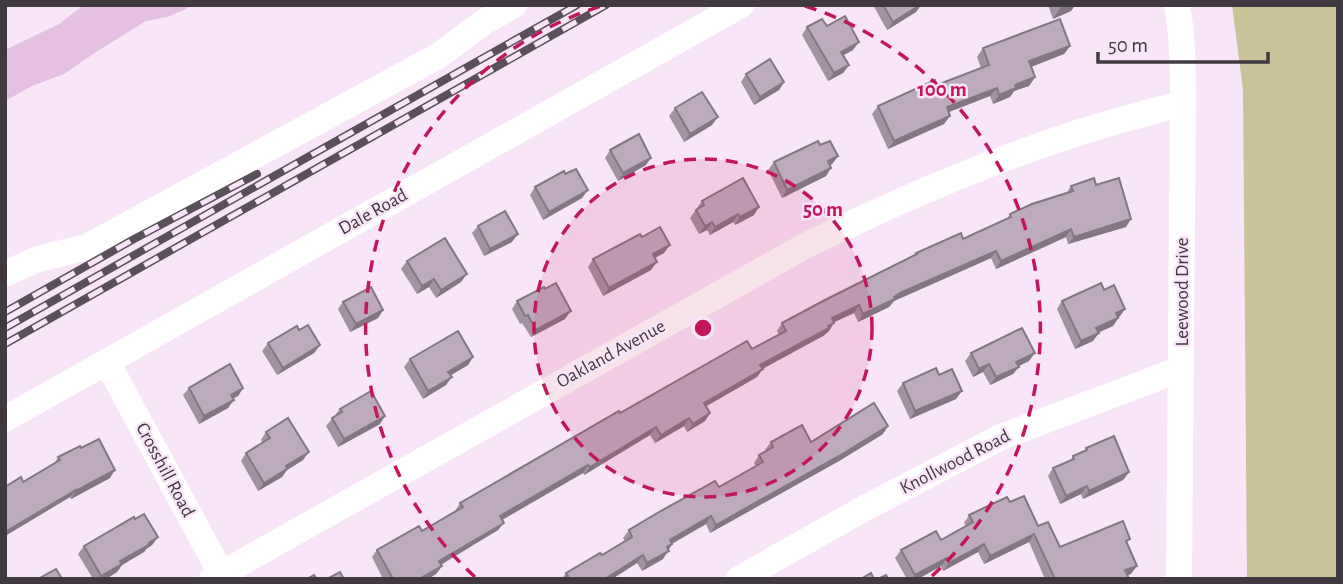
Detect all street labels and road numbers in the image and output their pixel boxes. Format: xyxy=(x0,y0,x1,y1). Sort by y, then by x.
street label: Dale Road xyxy=(335,185,411,239)
street label: Leewood Drive xyxy=(1173,238,1192,346)
street label: Oakland Avenue xyxy=(553,316,669,392)
street label: Crosshill Road xyxy=(132,420,198,520)
street label: Knollwood Road xyxy=(897,426,1013,498)

